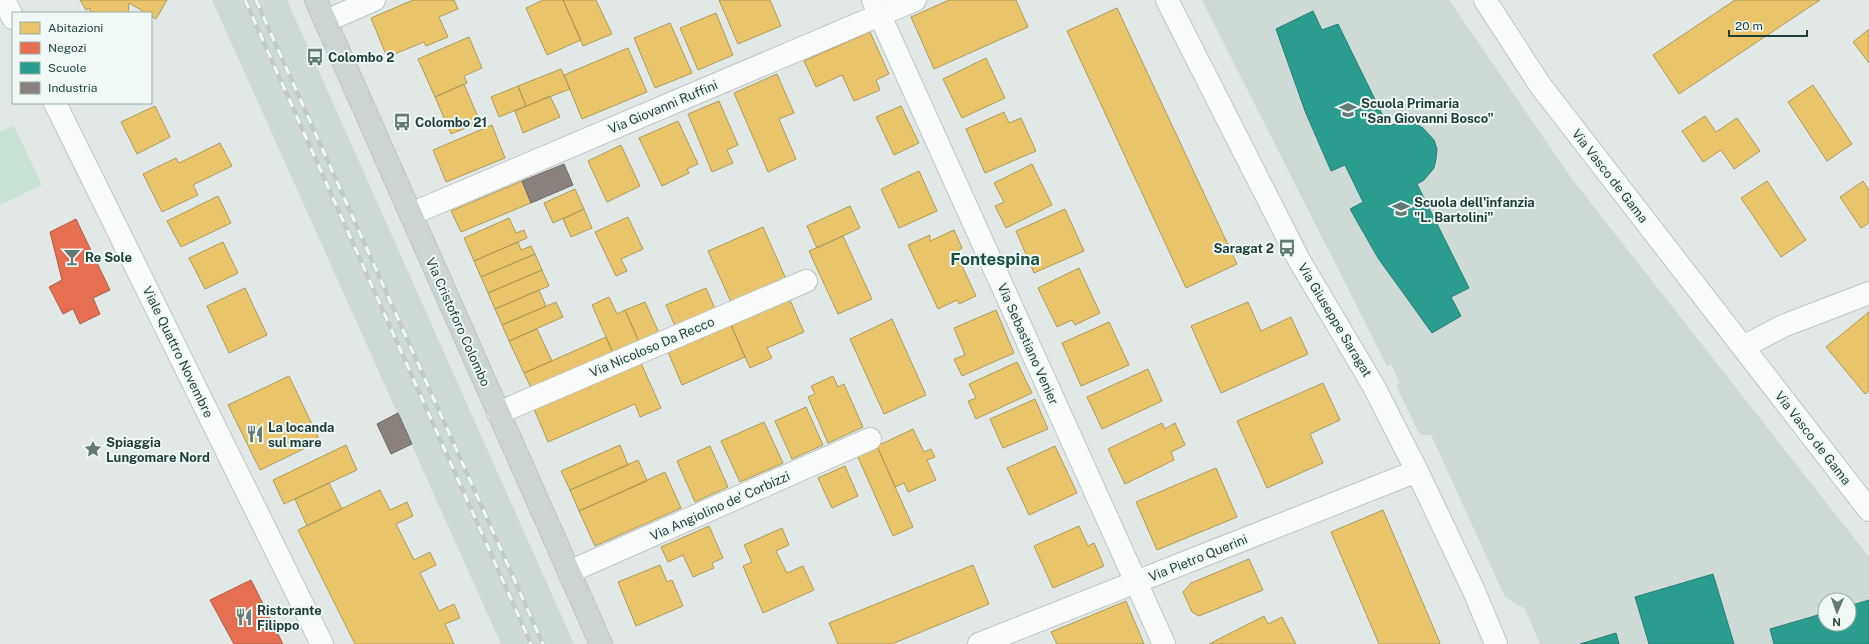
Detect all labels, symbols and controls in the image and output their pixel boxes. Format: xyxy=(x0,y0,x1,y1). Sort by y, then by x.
legend xyxy=(12,12,152,104)
scale bar xyxy=(1729,12,1807,38)
text: 20 m xyxy=(1735,19,1763,33)
text: Abitazioni xyxy=(48,21,103,35)
text: Negozi xyxy=(48,41,86,55)
bus stop icon: Colombo 2 xyxy=(305,47,325,67)
place label: Colombo 2 xyxy=(328,50,394,65)
text: Scuole xyxy=(48,61,87,75)
street label: Via Giovanni Ruffini xyxy=(606,77,720,137)
text: Industria xyxy=(48,81,97,95)
place label: Scuola Primaria "San Giovanni Bosco" xyxy=(1361,96,1494,126)
school or university icon: Scuola Primaria "San Giovanni Bosco" xyxy=(1338,100,1358,120)
bus stop icon: Colombo 21 xyxy=(392,112,412,132)
place label: Colombo 21 xyxy=(415,115,487,130)
street label: Via Vasco de Gama xyxy=(1569,126,1651,226)
place label: Scuola dell'infanzia "L. Bartolini" xyxy=(1414,195,1535,225)
school or university icon: Scuola dell'infanzia "L. Bartolini" xyxy=(1391,199,1411,219)
bus stop icon: Saragat 2 xyxy=(1277,238,1297,258)
place label: Saragat 2 xyxy=(1213,241,1274,256)
bar icon: Re Sole xyxy=(62,247,82,267)
district label: Fontespina xyxy=(950,249,1040,269)
place label: Re Sole xyxy=(85,250,132,265)
street label: Via Cristoforo Colombo xyxy=(423,255,493,389)
street label: Via Giuseppe Saragat xyxy=(1295,260,1375,380)
street label: Via Sebastiano Venier xyxy=(994,281,1062,407)
street label: Viale Quattro Novembre xyxy=(140,284,216,420)
street label: Via Nicoloso Da Recco xyxy=(587,314,717,380)
street label: Via Vasco de Gama xyxy=(1772,388,1854,488)
place label: La locanda sul mare xyxy=(268,420,335,450)
restaurant icon: La locanda sul mare xyxy=(245,424,265,444)
place label: Spiaggia Lungomare Nord xyxy=(106,435,210,465)
place icon: Spiaggia Lungomare Nord xyxy=(83,439,103,459)
street label: Via Angiolino de' Corbizzi xyxy=(648,468,792,544)
street label: Via Pietro Querini xyxy=(1146,531,1250,585)
north arrow xyxy=(1817,592,1857,632)
place label: Ristorante Filippo xyxy=(257,603,322,633)
restaurant icon: Ristorante Filippo xyxy=(234,607,254,627)
text: N xyxy=(1832,616,1841,628)

